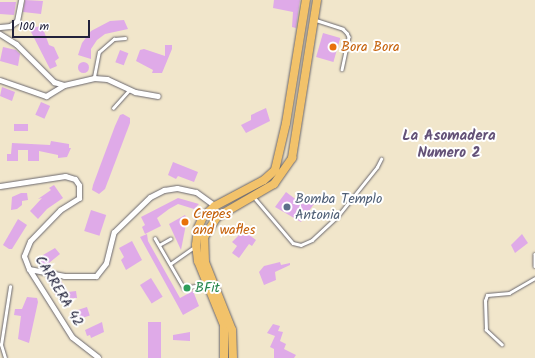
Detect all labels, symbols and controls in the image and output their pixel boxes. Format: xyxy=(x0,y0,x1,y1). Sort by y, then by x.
scale bar xyxy=(14,12,92,38)
text: 100 m xyxy=(19,17,49,36)
place label: Bora Bora xyxy=(341,39,400,55)
marker: Bora Bora xyxy=(328,42,338,52)
district label: La Asomadera Numero 2 xyxy=(402,127,496,162)
place label: Bomba Templo Antonia xyxy=(295,191,382,224)
marker: Bomba Templo Antonia xyxy=(282,202,292,212)
place label: Crepes and wafles xyxy=(193,206,255,238)
marker: Crepes and wafles xyxy=(180,217,190,227)
street label: CARRERA 42 xyxy=(31,253,87,329)
place label: BFit xyxy=(195,280,220,296)
marker: BFit xyxy=(182,283,192,293)

